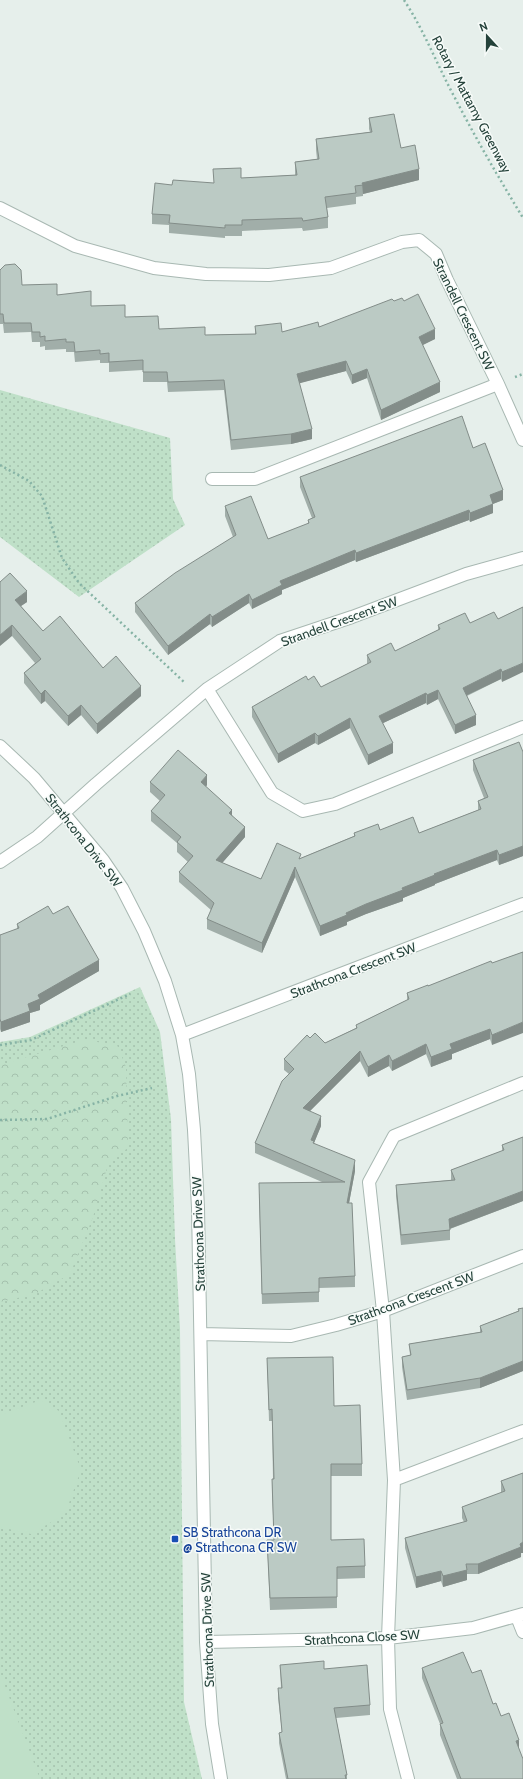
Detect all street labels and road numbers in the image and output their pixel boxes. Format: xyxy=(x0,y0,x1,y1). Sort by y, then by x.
street label: Rotary / Mattamy Greenway xyxy=(429,33,515,176)
street label: Strandell Crescent SW xyxy=(430,255,498,373)
street label: Strandell Crescent SW xyxy=(278,592,400,650)
street label: Strathcona Drive SW xyxy=(42,790,126,891)
street label: Strathcona Crescent SW xyxy=(288,938,419,1001)
street label: Strathcona Drive SW xyxy=(188,1176,208,1292)
street label: Strathcona Crescent SW xyxy=(346,1267,477,1328)
street label: Strathcona Drive SW xyxy=(197,1572,217,1688)
street label: Strathcona Close SW xyxy=(304,1626,421,1648)

